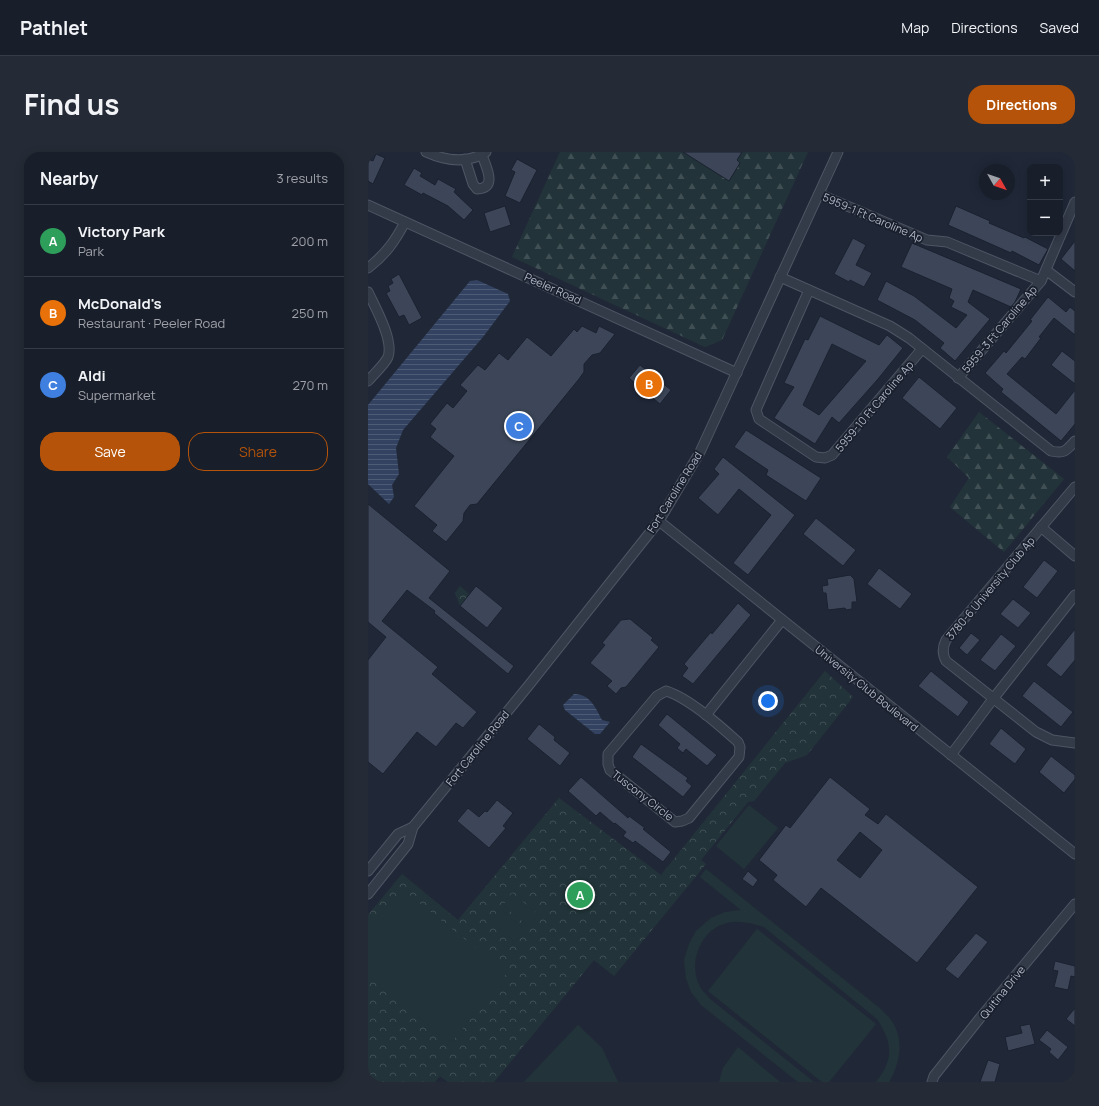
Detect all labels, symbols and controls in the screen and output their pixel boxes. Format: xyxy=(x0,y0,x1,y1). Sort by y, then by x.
text: Pathlet xyxy=(20,15,88,41)
text: Map xyxy=(901,18,929,37)
text: Directions xyxy=(951,18,1018,37)
text: Saved xyxy=(1040,18,1079,37)
text: Find us xyxy=(24,85,119,123)
button: Directions xyxy=(968,85,1075,124)
north arrow xyxy=(979,164,1015,200)
map controls xyxy=(1027,164,1063,236)
button: + xyxy=(1027,164,1063,200)
text: Nearby xyxy=(40,167,98,190)
text: 3 results xyxy=(276,169,328,187)
street label: 5959-1 Ft Caroline Ap xyxy=(820,189,926,245)
button: − xyxy=(1027,200,1063,236)
text: Victory Park xyxy=(78,221,165,242)
text: A xyxy=(49,232,57,250)
text: 200 m xyxy=(291,232,328,250)
text: Park xyxy=(78,242,104,260)
street label: Peeler Road xyxy=(522,269,584,307)
street label: 5959-3 Ft Caroline Ap xyxy=(958,282,1040,376)
text: McDonald's xyxy=(78,293,162,314)
text: B xyxy=(49,304,57,322)
text: 250 m xyxy=(292,304,328,322)
text: Restaurant · Peeler Road xyxy=(78,314,225,332)
street label: 5959-10 Ft Caroline Ap xyxy=(831,357,917,455)
text: Aldi xyxy=(78,365,106,386)
pin: B xyxy=(636,369,662,399)
text: C xyxy=(48,376,58,394)
text: 270 m xyxy=(293,376,328,394)
text: Supermarket xyxy=(78,386,156,404)
pin: C xyxy=(506,411,532,441)
button: Save xyxy=(40,432,180,471)
button: Share xyxy=(188,432,328,471)
street label: Fort Caroline Road xyxy=(643,449,705,535)
street label: 3780-6 University Club Ap xyxy=(942,533,1038,643)
street label: University Club Boulevard xyxy=(812,642,922,734)
your location xyxy=(758,691,778,711)
street label: Fort Caroline Road xyxy=(442,707,512,789)
street label: Tuscony Circle xyxy=(609,766,677,824)
pin: A xyxy=(567,880,593,910)
street label: Quitina Drive xyxy=(976,962,1029,1022)

